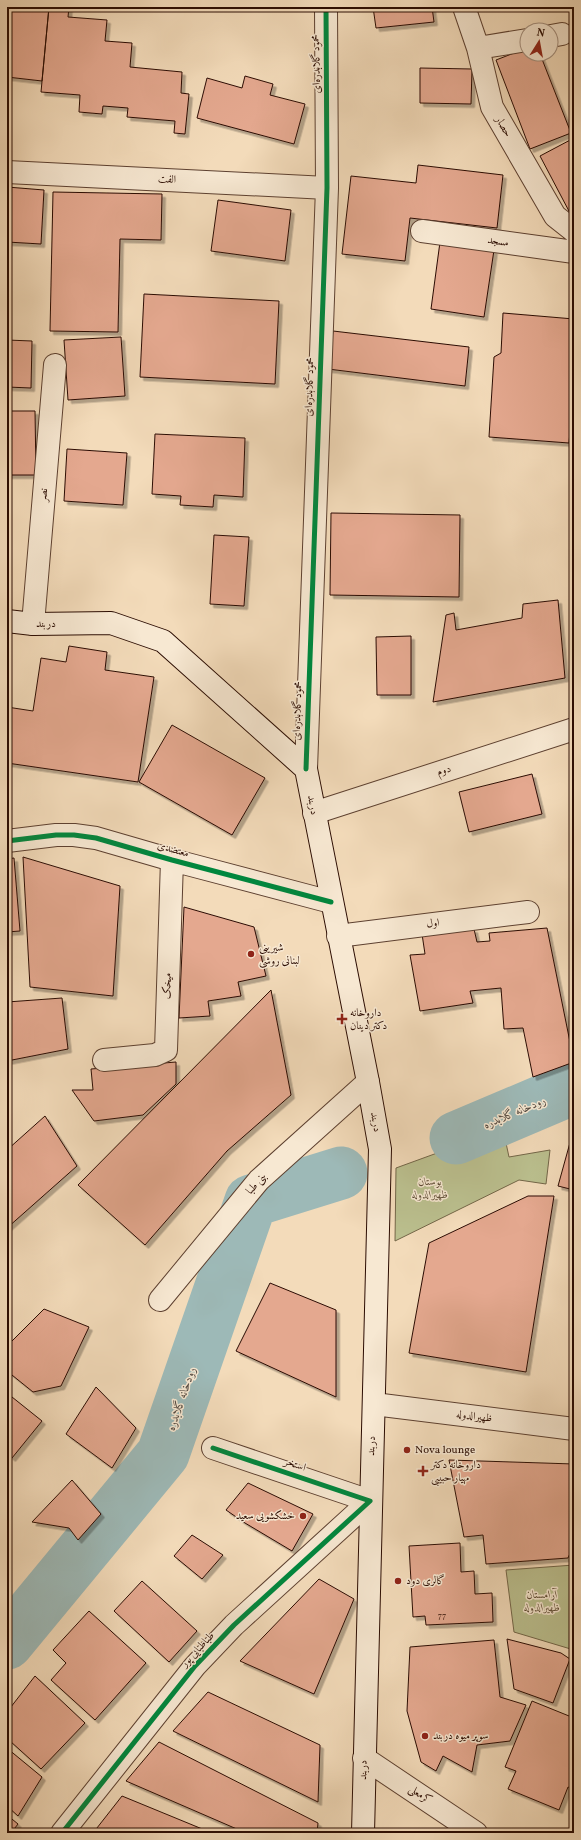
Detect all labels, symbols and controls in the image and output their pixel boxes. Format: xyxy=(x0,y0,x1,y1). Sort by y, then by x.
north arrow xyxy=(519,22,559,62)
text: N xyxy=(535,26,546,42)
street label: محمود گلابدره‌ای xyxy=(308,34,325,94)
street label: حصار xyxy=(490,113,515,140)
street label: الفت xyxy=(158,172,176,188)
street label: مسجد xyxy=(486,233,510,251)
street label: محمود گلابدره‌ای xyxy=(300,357,319,417)
street label: نصر xyxy=(36,487,52,504)
street label: دربند xyxy=(36,617,56,632)
street label: محمود گلابدره‌ای xyxy=(288,681,307,741)
street label: دوم xyxy=(435,762,453,781)
street label: دربند xyxy=(303,794,321,816)
street label: معتضدی xyxy=(155,838,191,862)
street label: اول xyxy=(425,916,441,932)
place label: شیرینی لبنانی روشی xyxy=(259,941,300,969)
marker: شیرینی لبنانی روشی xyxy=(246,949,256,959)
street label: میخک xyxy=(160,973,176,999)
place label: داروخانه دکتر دینان xyxy=(350,1006,387,1034)
marker: داروخانه دکتر دینان xyxy=(337,1014,347,1024)
water label: رودخانه گلابدره xyxy=(481,1092,549,1133)
street label: دربند xyxy=(366,1111,384,1133)
street label: بنی طبا xyxy=(243,1170,271,1198)
park label: بوستان ظهیرالدوله xyxy=(412,1175,448,1203)
water label: رودخانه گلابدره xyxy=(163,1365,200,1433)
street label: ظهیرالدوله xyxy=(455,1407,493,1427)
street label: دربند xyxy=(364,1436,380,1456)
place label: Nova lounge xyxy=(415,1443,475,1458)
marker: Nova lounge xyxy=(402,1445,412,1455)
street label: استخر xyxy=(281,1454,308,1476)
place label: داروخانه دکتر مهیار حبیبی xyxy=(430,1458,481,1487)
marker: داروخانه دکتر مهیار حبیبی xyxy=(418,1466,428,1476)
place label: خشکشویی سعید xyxy=(236,1509,295,1524)
marker: خشکشویی سعید xyxy=(298,1511,308,1521)
place label: گالری دود xyxy=(406,1573,445,1589)
marker: گالری دود xyxy=(393,1576,403,1586)
park label: آرامستان ظهیرالدوله xyxy=(524,1587,560,1616)
house number: 77 xyxy=(438,1609,446,1622)
street label: طباطبایی پور xyxy=(177,1629,218,1672)
place label: سوپر میوه دربند xyxy=(433,1729,488,1744)
marker: سوپر میوه دربند xyxy=(420,1731,430,1741)
street label: دربند xyxy=(356,1760,372,1780)
street label: کرمعلی xyxy=(405,1782,435,1808)

